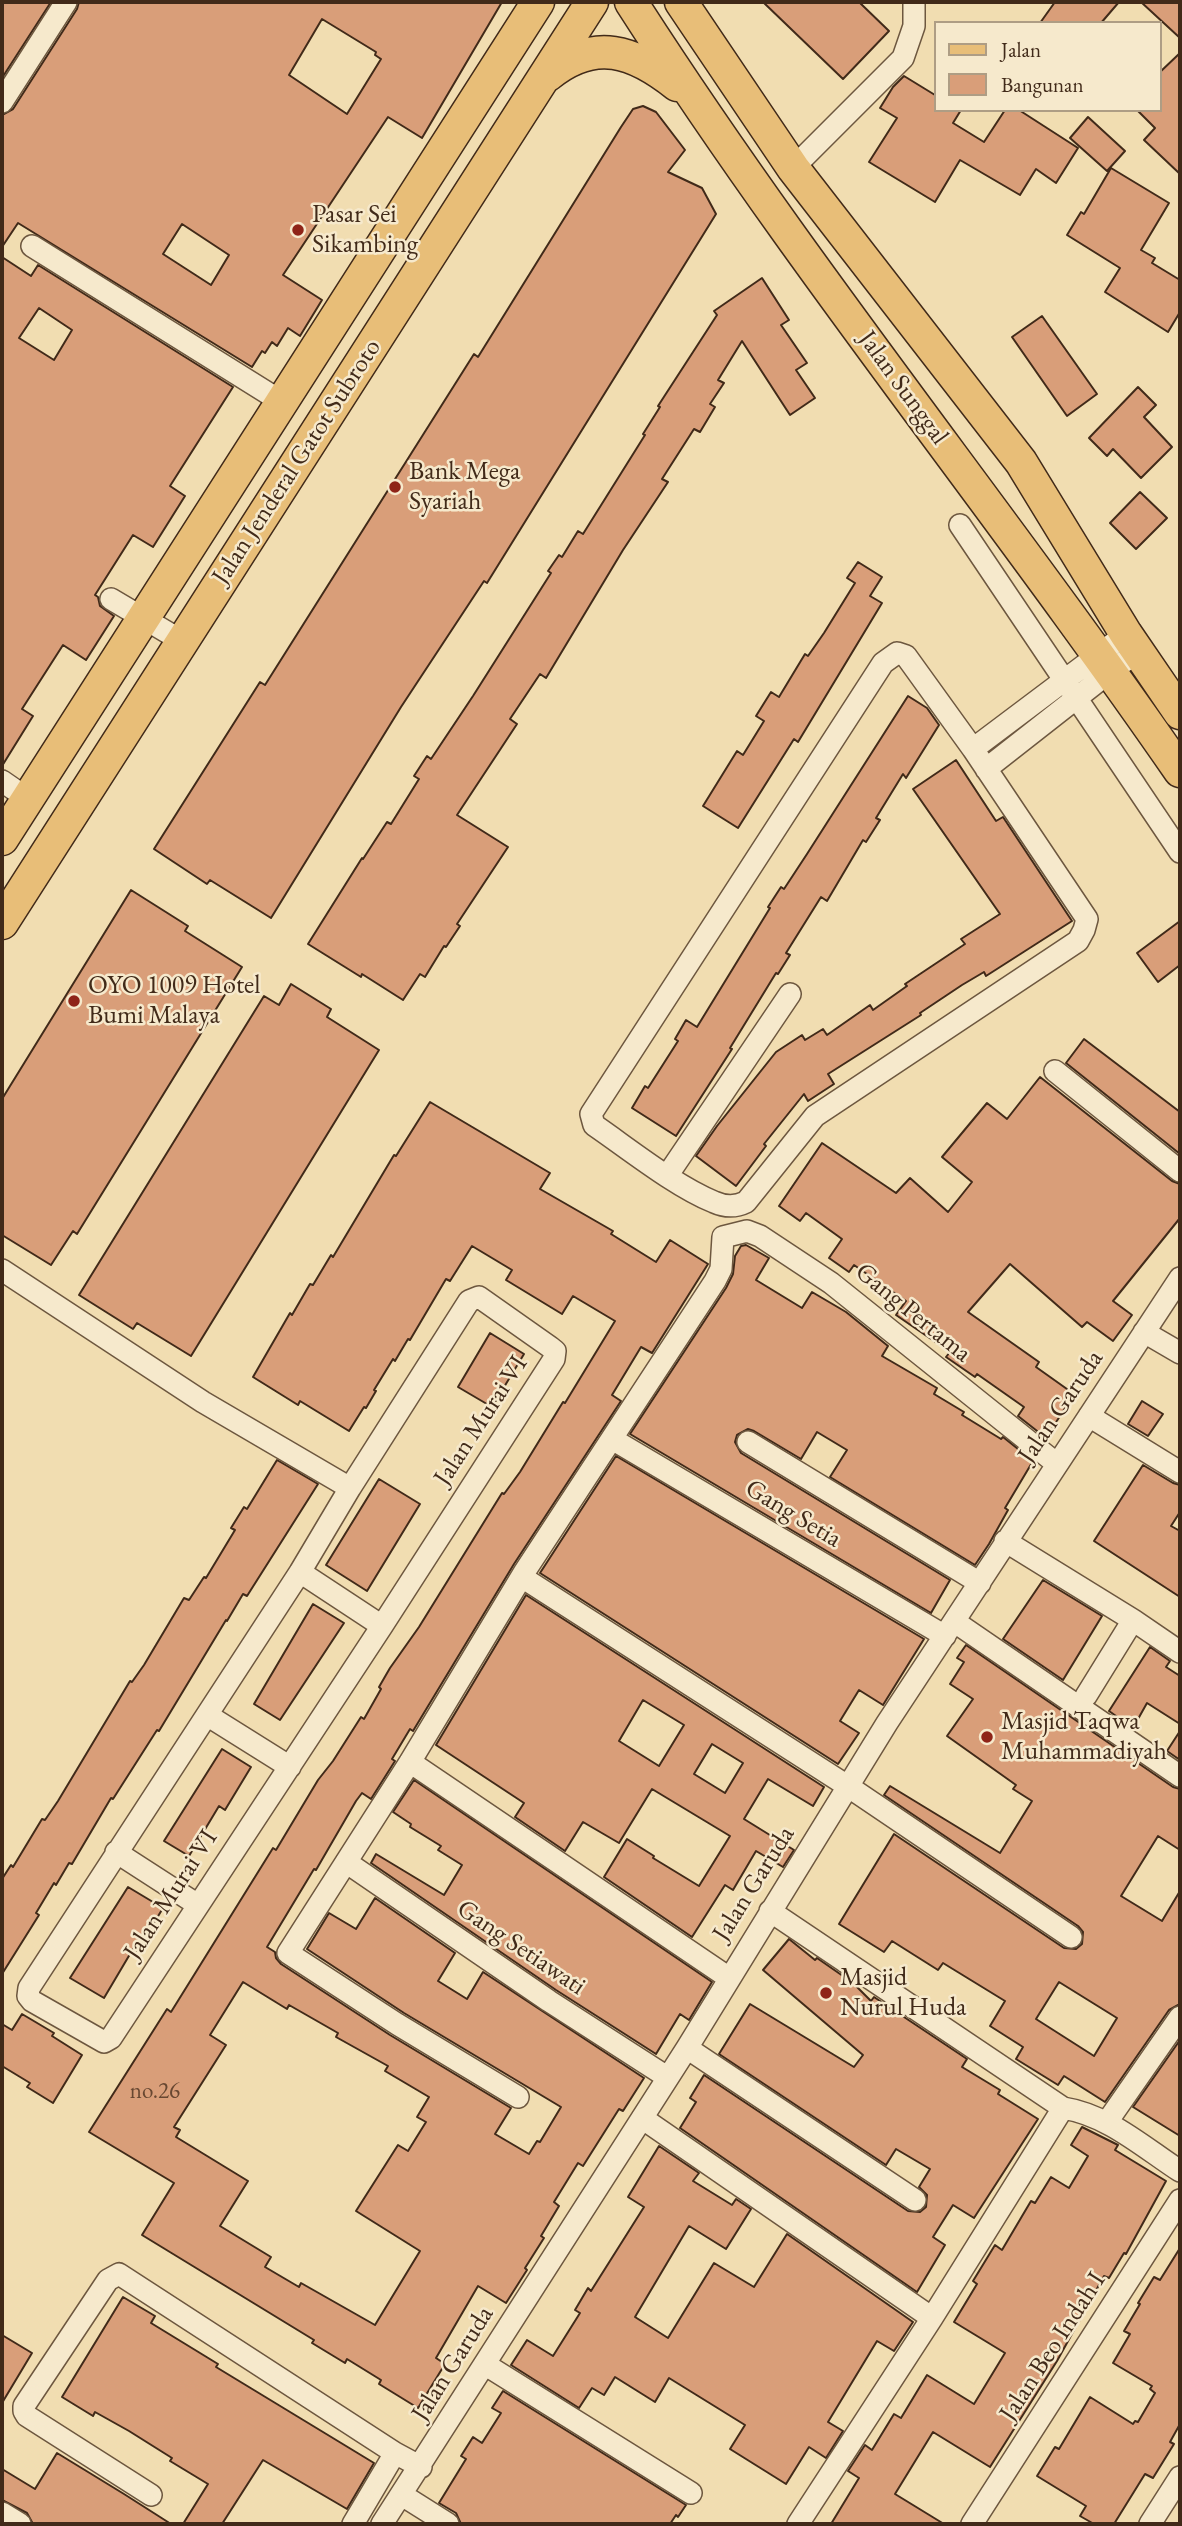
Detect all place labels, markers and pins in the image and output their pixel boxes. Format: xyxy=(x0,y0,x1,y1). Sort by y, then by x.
place label: Pasar Sei Sikambing xyxy=(312,199,418,260)
marker: Pasar Sei Sikambing xyxy=(290,222,306,238)
place label: Bank Mega Syariah xyxy=(409,456,520,518)
marker: Bank Mega Syariah xyxy=(387,479,403,495)
place label: OYO 1009 Hotel Bumi Malaya xyxy=(88,970,260,1032)
marker: OYO 1009 Hotel Bumi Malaya xyxy=(66,993,82,1009)
place label: Masjid Taqwa Muhammadiyah xyxy=(1001,1706,1167,1768)
marker: Masjid Taqwa Muhammadiyah xyxy=(979,1729,995,1745)
place label: Masjid Nurul Huda xyxy=(840,1962,966,2024)
marker: Masjid Nurul Huda xyxy=(818,1985,834,2001)

